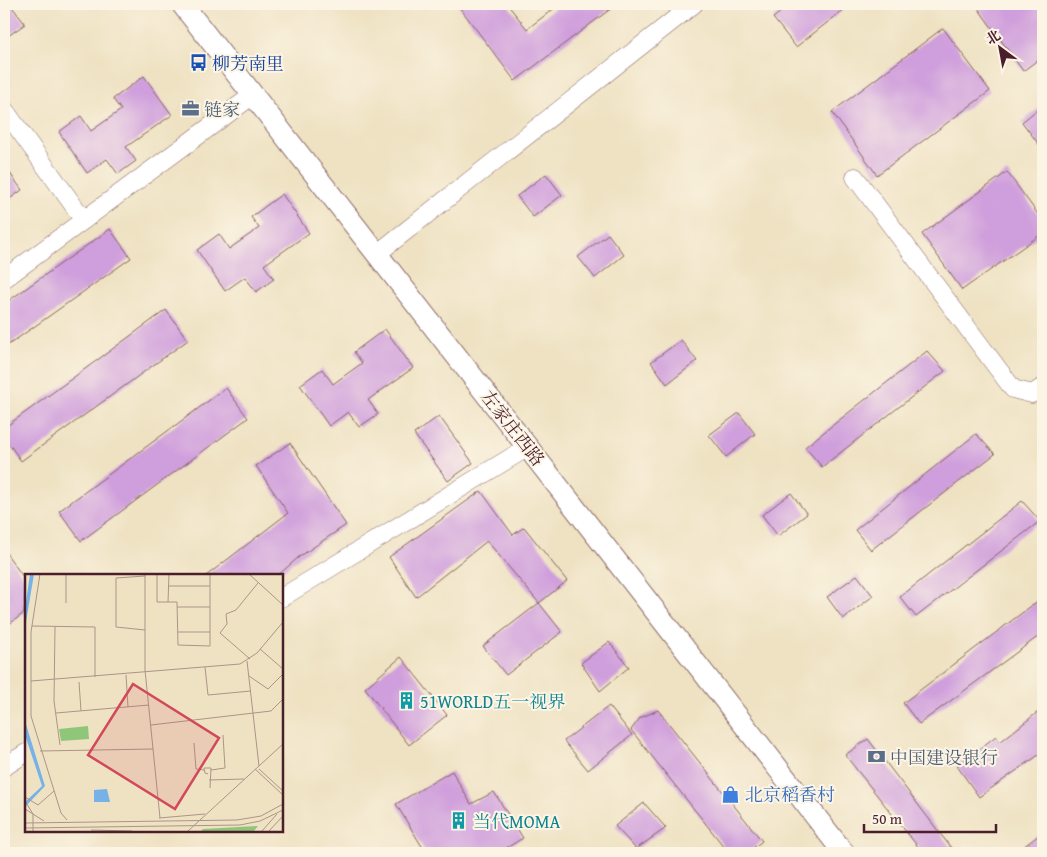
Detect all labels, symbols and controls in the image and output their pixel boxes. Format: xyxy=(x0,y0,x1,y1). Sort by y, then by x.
north arrow xyxy=(974,22,1024,72)
text: 北 xyxy=(982,25,1004,49)
place label: 柳芳南里 xyxy=(212,50,284,77)
bus stop icon: 柳芳南里 xyxy=(188,53,208,73)
place label: 链家 xyxy=(204,96,240,123)
office icon: 链家 xyxy=(180,99,200,119)
street label: 左家庄西路 xyxy=(475,384,551,472)
inset map xyxy=(25,574,282,832)
place label: 51WORLD五一视界 xyxy=(420,688,565,715)
building icon: 51WORLD五一视界 xyxy=(396,691,416,711)
place label: 中国建设银行 xyxy=(890,744,998,771)
bank icon: 中国建设银行 xyxy=(866,747,886,767)
place label: 北京稻香村 xyxy=(745,781,835,808)
shop icon: 北京稻香村 xyxy=(721,784,741,804)
scale bar xyxy=(864,802,997,834)
place label: 当代MOMA xyxy=(473,808,560,835)
text: 50 m xyxy=(872,808,903,829)
building icon: 当代MOMA xyxy=(449,811,469,831)

